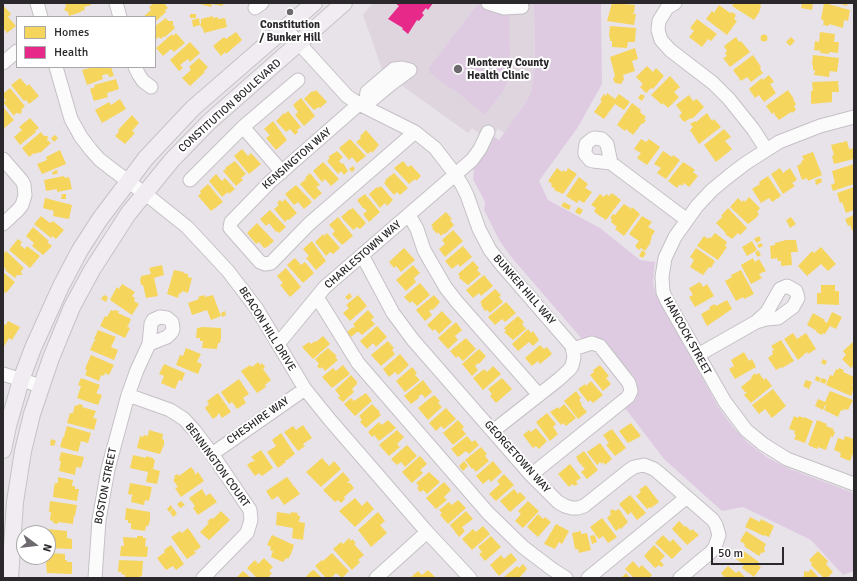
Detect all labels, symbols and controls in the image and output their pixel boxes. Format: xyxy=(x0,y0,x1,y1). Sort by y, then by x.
marker: Constitution / Bunker Hill xyxy=(285,7,295,17)
legend xyxy=(16,16,156,68)
place label: Constitution / Bunker Hill xyxy=(259,18,321,44)
text: Homes xyxy=(54,25,89,40)
text: Health xyxy=(54,45,88,60)
street label: CONSTITUTION BOULEVARD xyxy=(176,56,284,156)
place label: Monterey County Health Clinic xyxy=(467,56,549,82)
marker: Monterey County Health Clinic xyxy=(452,63,464,75)
street label: KENSINGTON WAY xyxy=(260,125,334,193)
street label: CHARLESTOWN WAY xyxy=(322,218,404,292)
street label: BUNKER HILL WAY xyxy=(490,252,558,328)
street label: BEACON HILL DRIVE xyxy=(236,284,298,374)
street label: HANCOCK STREET xyxy=(660,295,714,377)
street label: CHESHIRE WAY xyxy=(224,395,292,447)
street label: GEORGETOWN WAY xyxy=(481,418,553,496)
street label: BENNINGTON COURT xyxy=(182,420,252,510)
street label: BOSTON STREET xyxy=(92,447,120,525)
north arrow xyxy=(16,525,56,565)
scale bar xyxy=(713,539,786,565)
text: N xyxy=(40,543,54,553)
text: 50 m xyxy=(718,546,743,561)

